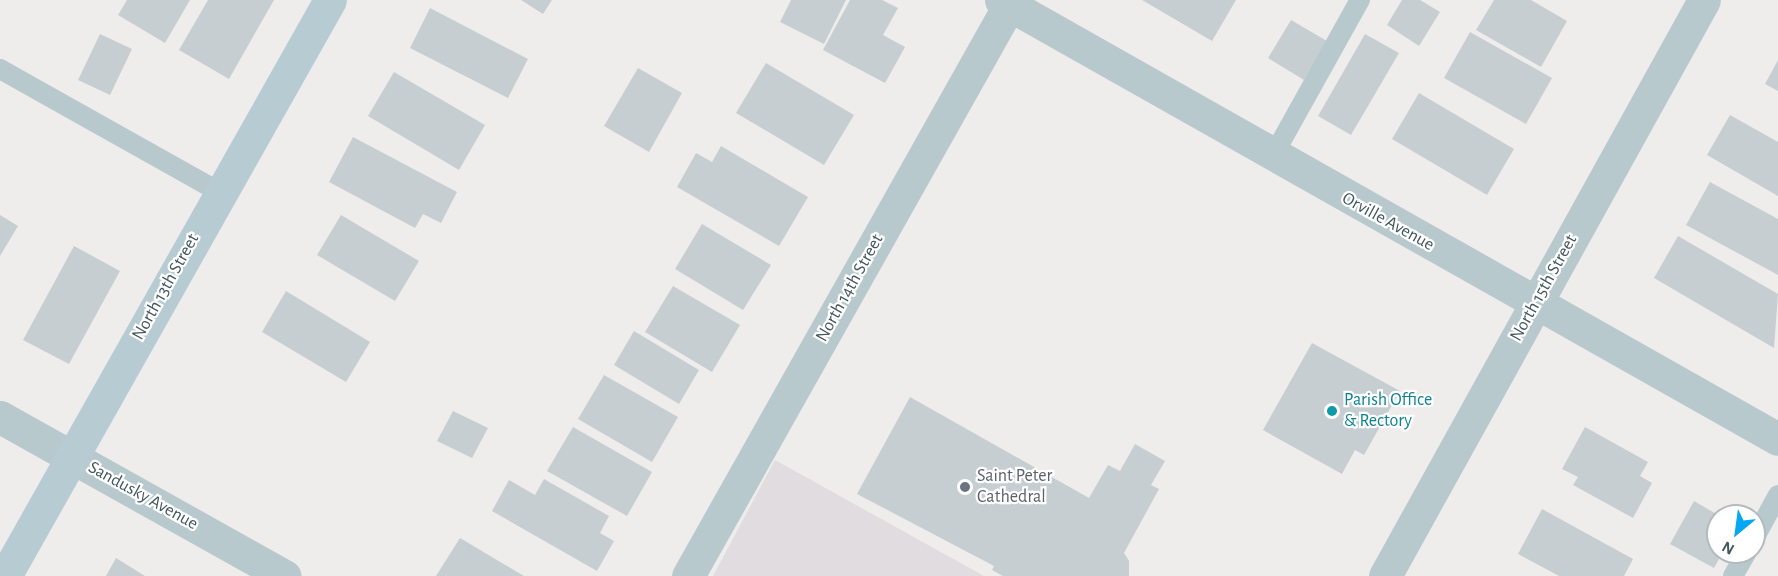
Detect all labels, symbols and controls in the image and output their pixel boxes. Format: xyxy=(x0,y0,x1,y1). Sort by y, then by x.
street label: Orville Avenue xyxy=(1338,188,1438,256)
street label: North 13th Street xyxy=(128,230,204,344)
street label: North 14th Street xyxy=(812,230,888,346)
street label: North 15th Street xyxy=(1506,231,1582,345)
place label: Parish Office & Rectory xyxy=(1344,390,1432,432)
marker: Parish Office & Rectory xyxy=(1325,404,1339,418)
street label: Sandusky Avenue xyxy=(84,457,202,535)
place label: Saint Peter Cathedral xyxy=(977,466,1052,508)
marker: Saint Peter Cathedral xyxy=(958,480,972,494)
north arrow xyxy=(1706,504,1766,564)
text: N xyxy=(1719,538,1737,558)

